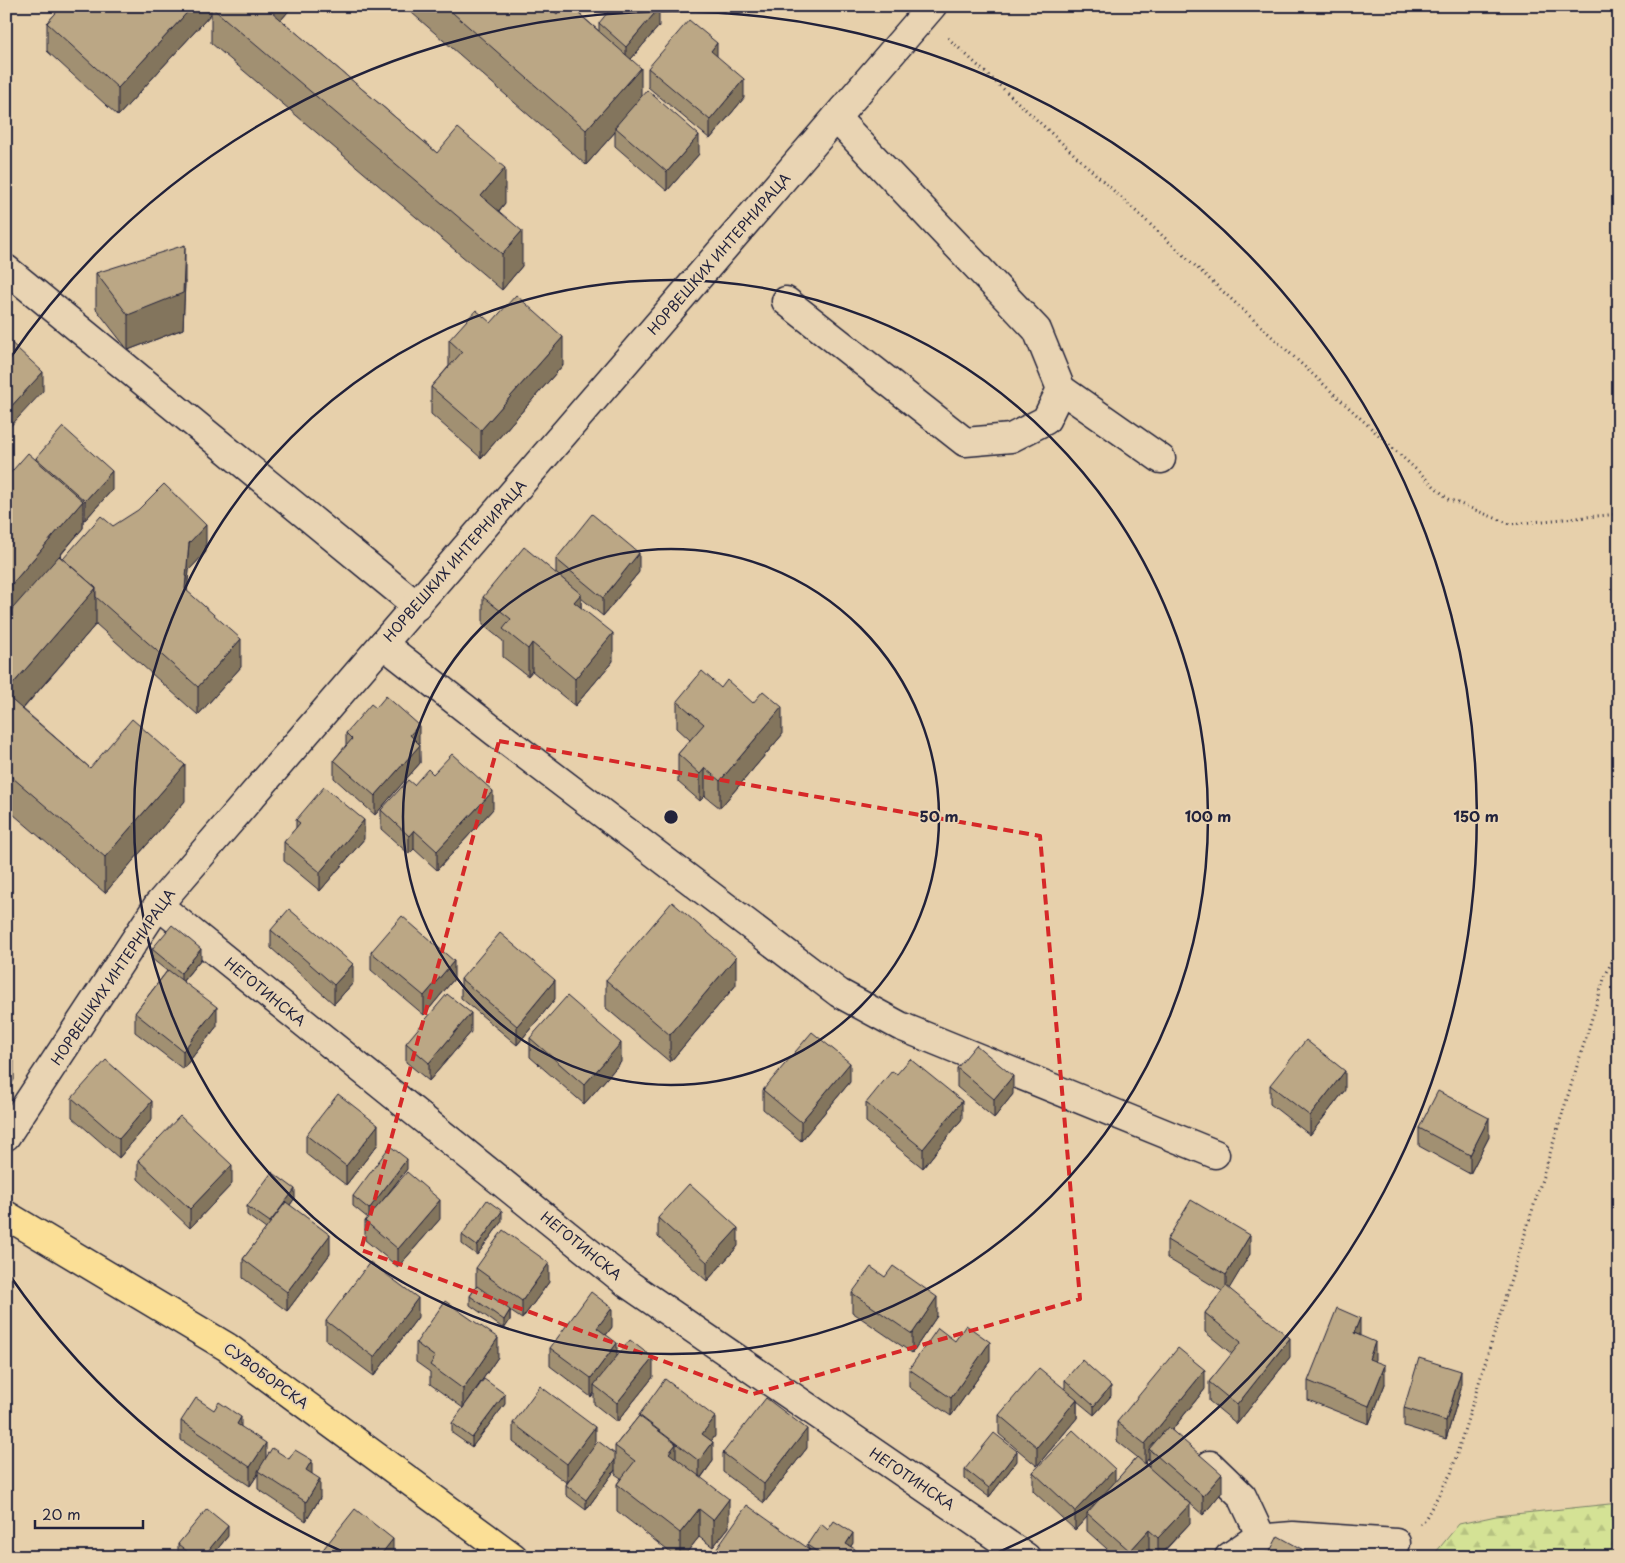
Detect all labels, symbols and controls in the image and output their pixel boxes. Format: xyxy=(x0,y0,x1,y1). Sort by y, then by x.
street label: НОРВЕШКИХ ИНТЕРНИРАЦА xyxy=(642,168,795,339)
street label: НОРВЕШКИХ ИНТЕРНИРАЦА xyxy=(378,475,531,646)
text: 50 m xyxy=(920,804,958,827)
text: 100 m xyxy=(1185,804,1231,827)
text: 150 m xyxy=(1453,804,1499,827)
centre of rings xyxy=(662,808,680,826)
street label: НОРВЕШКИХ ИНТЕРНИРАЦА xyxy=(45,884,180,1069)
street label: НЕГОТИНСКА xyxy=(220,952,311,1031)
street label: НЕГОТИНСКА xyxy=(536,1206,627,1285)
street label: СУВОБОРСКА xyxy=(219,1338,313,1414)
street label: НЕГОТИНСКА xyxy=(865,1442,959,1515)
scale bar xyxy=(35,1498,142,1530)
text: 20 m xyxy=(42,1502,81,1525)

